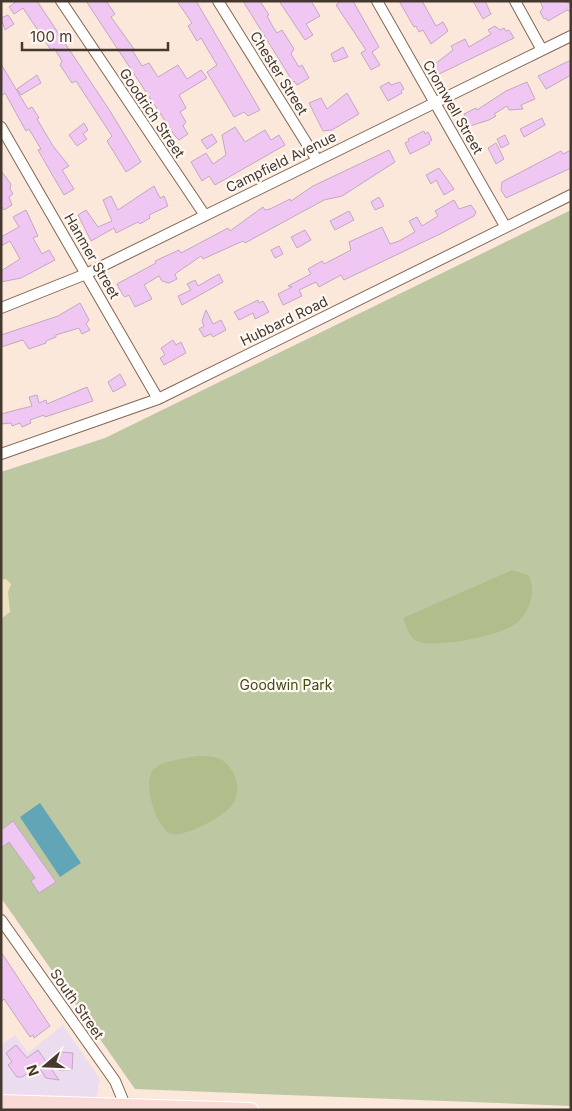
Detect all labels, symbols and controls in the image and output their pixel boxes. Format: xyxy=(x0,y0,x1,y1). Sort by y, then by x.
scale bar xyxy=(22,20,169,52)
text: 100 m xyxy=(30,27,72,46)
street label: Chester Street xyxy=(247,28,312,118)
street label: Cromwell Street xyxy=(420,57,487,157)
street label: Goodrich Street xyxy=(116,65,189,161)
street label: Campfield Avenue xyxy=(223,127,339,196)
street label: Hanmer Street xyxy=(61,210,124,302)
street label: Hubbard Road xyxy=(237,292,330,349)
park label: Goodwin Park xyxy=(240,676,333,693)
street label: South Street xyxy=(47,965,108,1042)
north arrow xyxy=(20,1041,70,1091)
text: N xyxy=(22,1063,42,1078)

